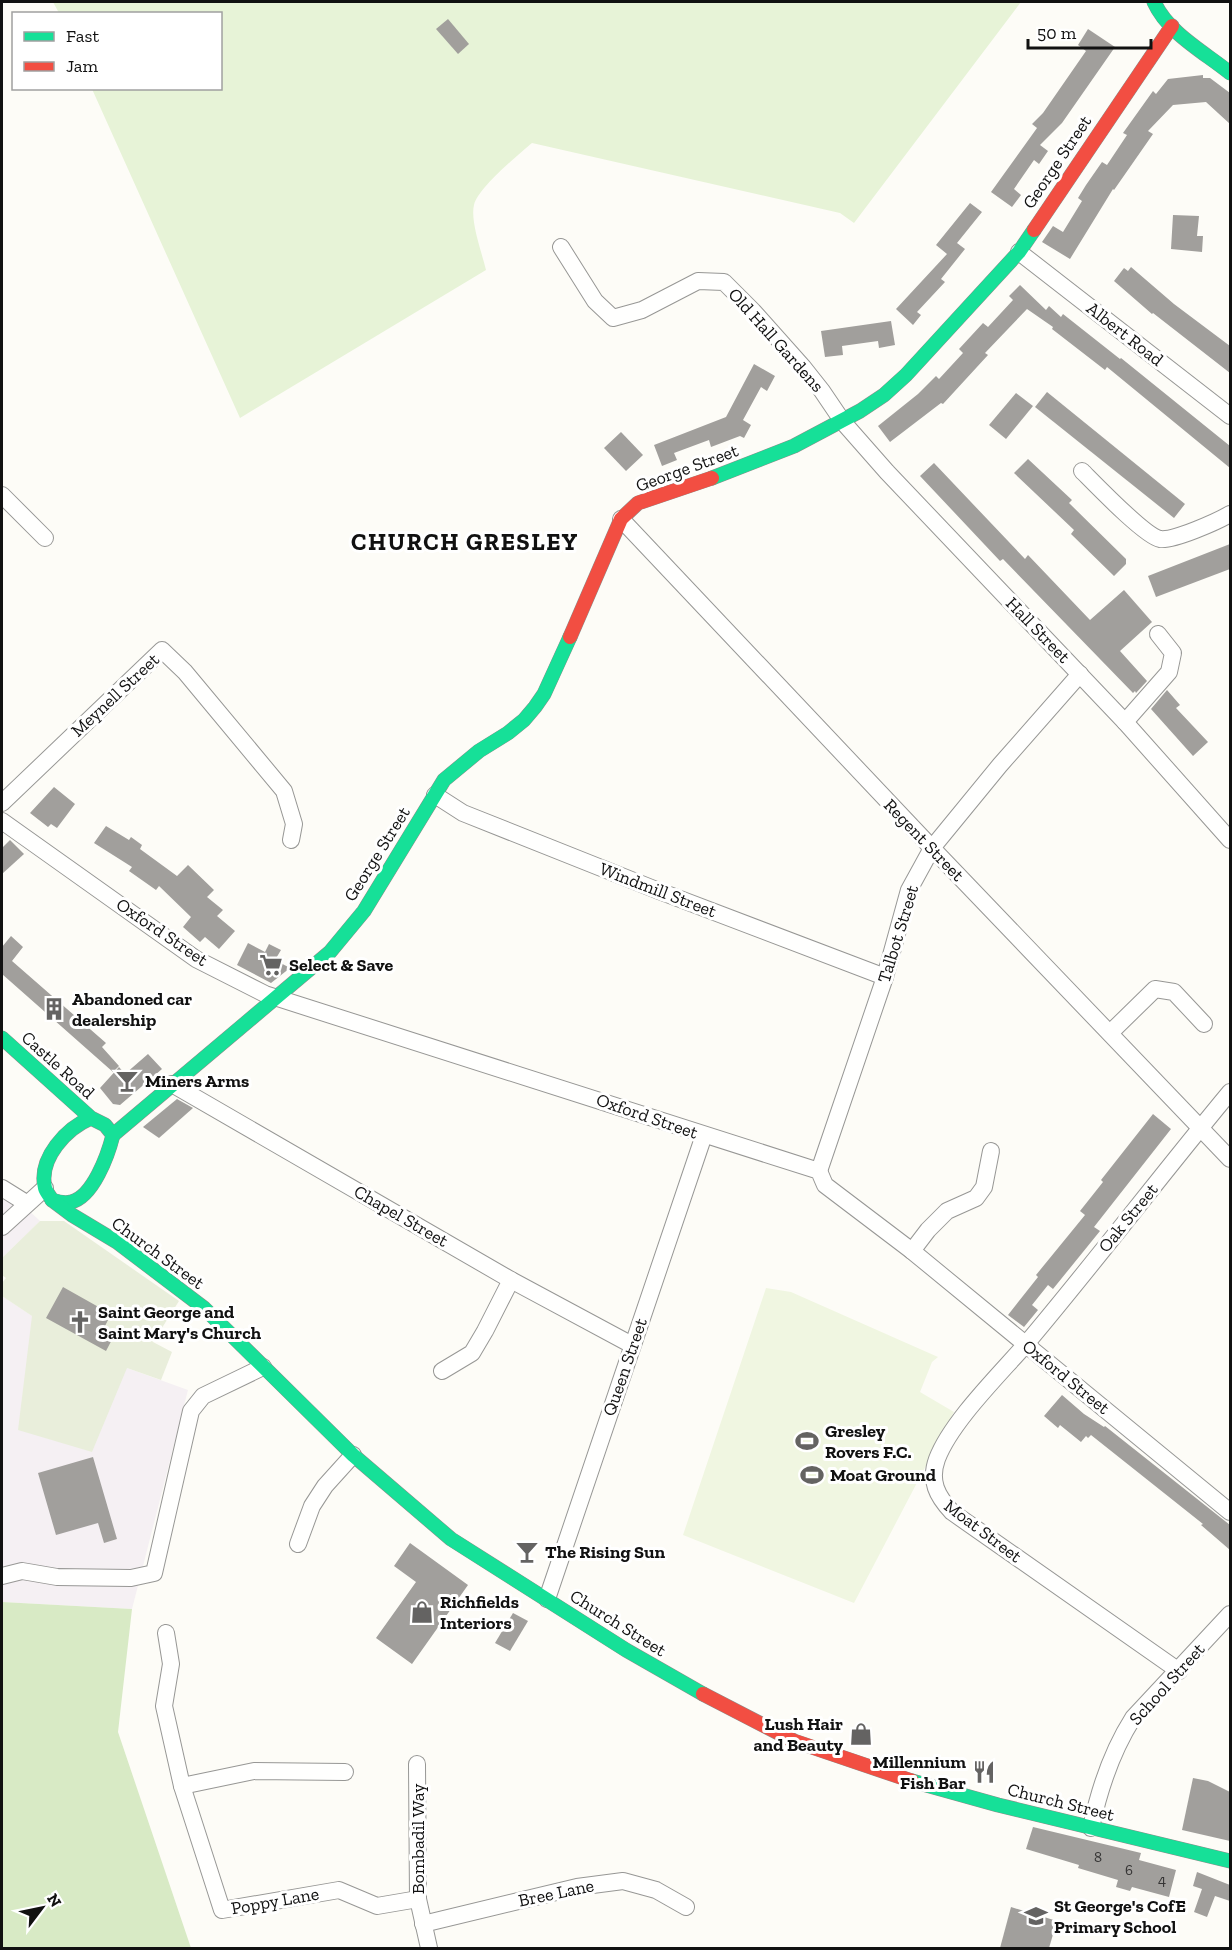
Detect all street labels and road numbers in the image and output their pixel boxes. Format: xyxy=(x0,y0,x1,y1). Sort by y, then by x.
street label: George Street xyxy=(1018,111,1096,213)
street label: Old Hall Gardens xyxy=(723,283,829,397)
street label: Albert Road xyxy=(1082,297,1168,371)
street label: George Street xyxy=(633,439,742,497)
street label: Hall Street xyxy=(1001,592,1075,668)
street label: Meynell Street xyxy=(66,648,164,741)
street label: Regent Street xyxy=(879,794,969,886)
street label: George Street xyxy=(339,802,415,905)
street label: Windmill Street xyxy=(596,858,720,922)
street label: Talbot Street xyxy=(873,882,923,986)
street label: Oxford Street xyxy=(112,893,212,971)
street label: Castle Road xyxy=(17,1026,99,1104)
street label: Oxford Street xyxy=(593,1088,701,1144)
street label: Oak Street xyxy=(1093,1179,1163,1257)
street label: Chapel Street xyxy=(350,1180,452,1252)
street label: Church Street xyxy=(107,1212,209,1294)
street label: Queen Street xyxy=(598,1315,652,1419)
street label: Oxford Street xyxy=(1018,1335,1114,1419)
street label: Moat Street xyxy=(940,1495,1026,1568)
street label: Church Street xyxy=(566,1585,670,1661)
street label: School Street xyxy=(1124,1638,1210,1730)
street label: Church Street xyxy=(1005,1778,1117,1826)
street label: Bombadil Way xyxy=(407,1783,429,1894)
street label: Bree Lane xyxy=(516,1874,596,1912)
street label: Poppy Lane xyxy=(229,1882,321,1920)

